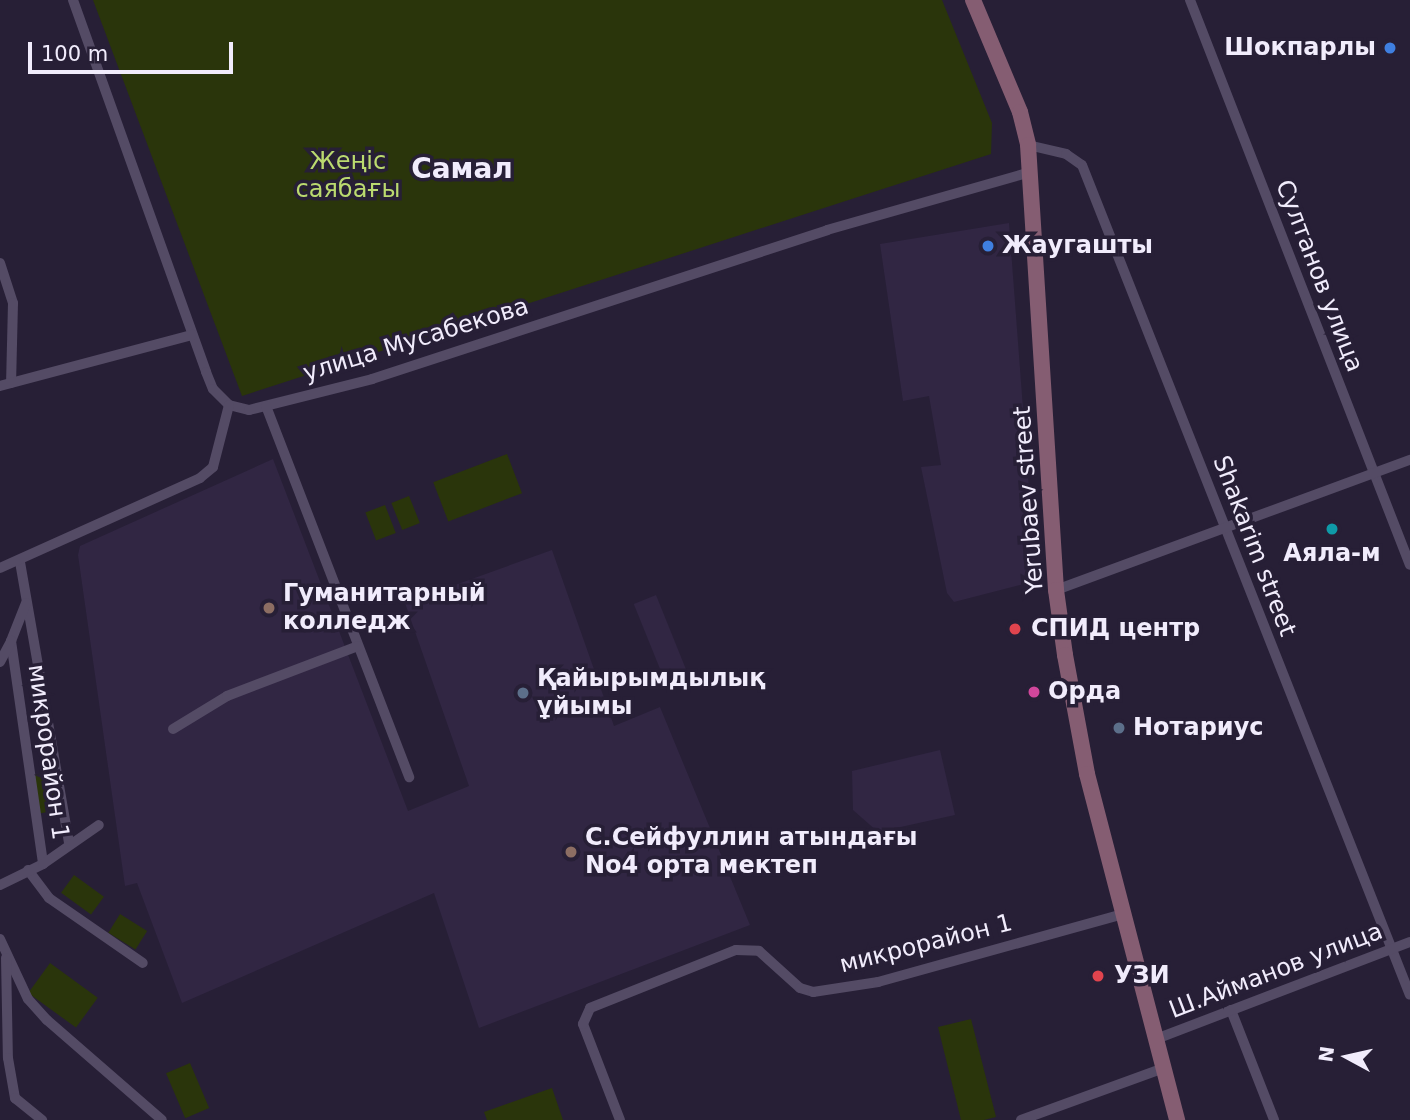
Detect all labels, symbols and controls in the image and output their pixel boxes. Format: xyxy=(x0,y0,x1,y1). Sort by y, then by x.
scale bar xyxy=(32,28,236,72)
place label: Шокпарлы xyxy=(1224,34,1376,62)
marker: Шокпарлы xyxy=(1382,40,1398,56)
text: 100 m xyxy=(41,42,108,66)
park label: Жеңіс саябағы xyxy=(296,148,400,204)
district label: Самал xyxy=(411,152,513,186)
street label: Султанов улица xyxy=(1269,176,1369,376)
place label: Жаугашты xyxy=(1002,232,1153,260)
marker: Жаугашты xyxy=(980,238,996,254)
street label: улица Мусабекова xyxy=(300,292,532,388)
street label: Yerubaev street xyxy=(1008,405,1050,595)
street label: Shakarim street xyxy=(1206,452,1302,640)
marker: Аяла-м xyxy=(1324,521,1340,537)
place label: Аяла-м xyxy=(1283,540,1381,568)
place label: Гуманитарный колледж xyxy=(283,580,486,636)
marker: Гуманитарный колледж xyxy=(261,600,277,616)
place label: СПИД центр xyxy=(1031,615,1200,643)
marker: СПИД центр xyxy=(1005,619,1025,639)
street label: микрорайон 1 xyxy=(21,662,75,842)
place label: Қайырымдылық ұйымы xyxy=(537,665,765,721)
place label: Орда xyxy=(1048,678,1121,706)
marker: Орда xyxy=(1026,684,1042,700)
marker: Қайырымдылық ұйымы xyxy=(515,685,531,701)
place label: Нотариус xyxy=(1133,714,1264,742)
marker: Нотариус xyxy=(1111,720,1127,736)
place label: С.Сейфуллин атындағы No4 орта мектеп xyxy=(585,824,918,880)
marker: С.Сейфуллин атындағы No4 орта мектеп xyxy=(563,844,579,860)
street label: микрорайон 1 xyxy=(837,909,1015,979)
street label: Ш.Айманов улица xyxy=(1165,917,1387,1025)
place label: УЗИ xyxy=(1114,962,1170,990)
marker: УЗИ xyxy=(1088,966,1108,986)
north arrow xyxy=(1312,1022,1382,1092)
text: N xyxy=(1314,1045,1338,1063)

